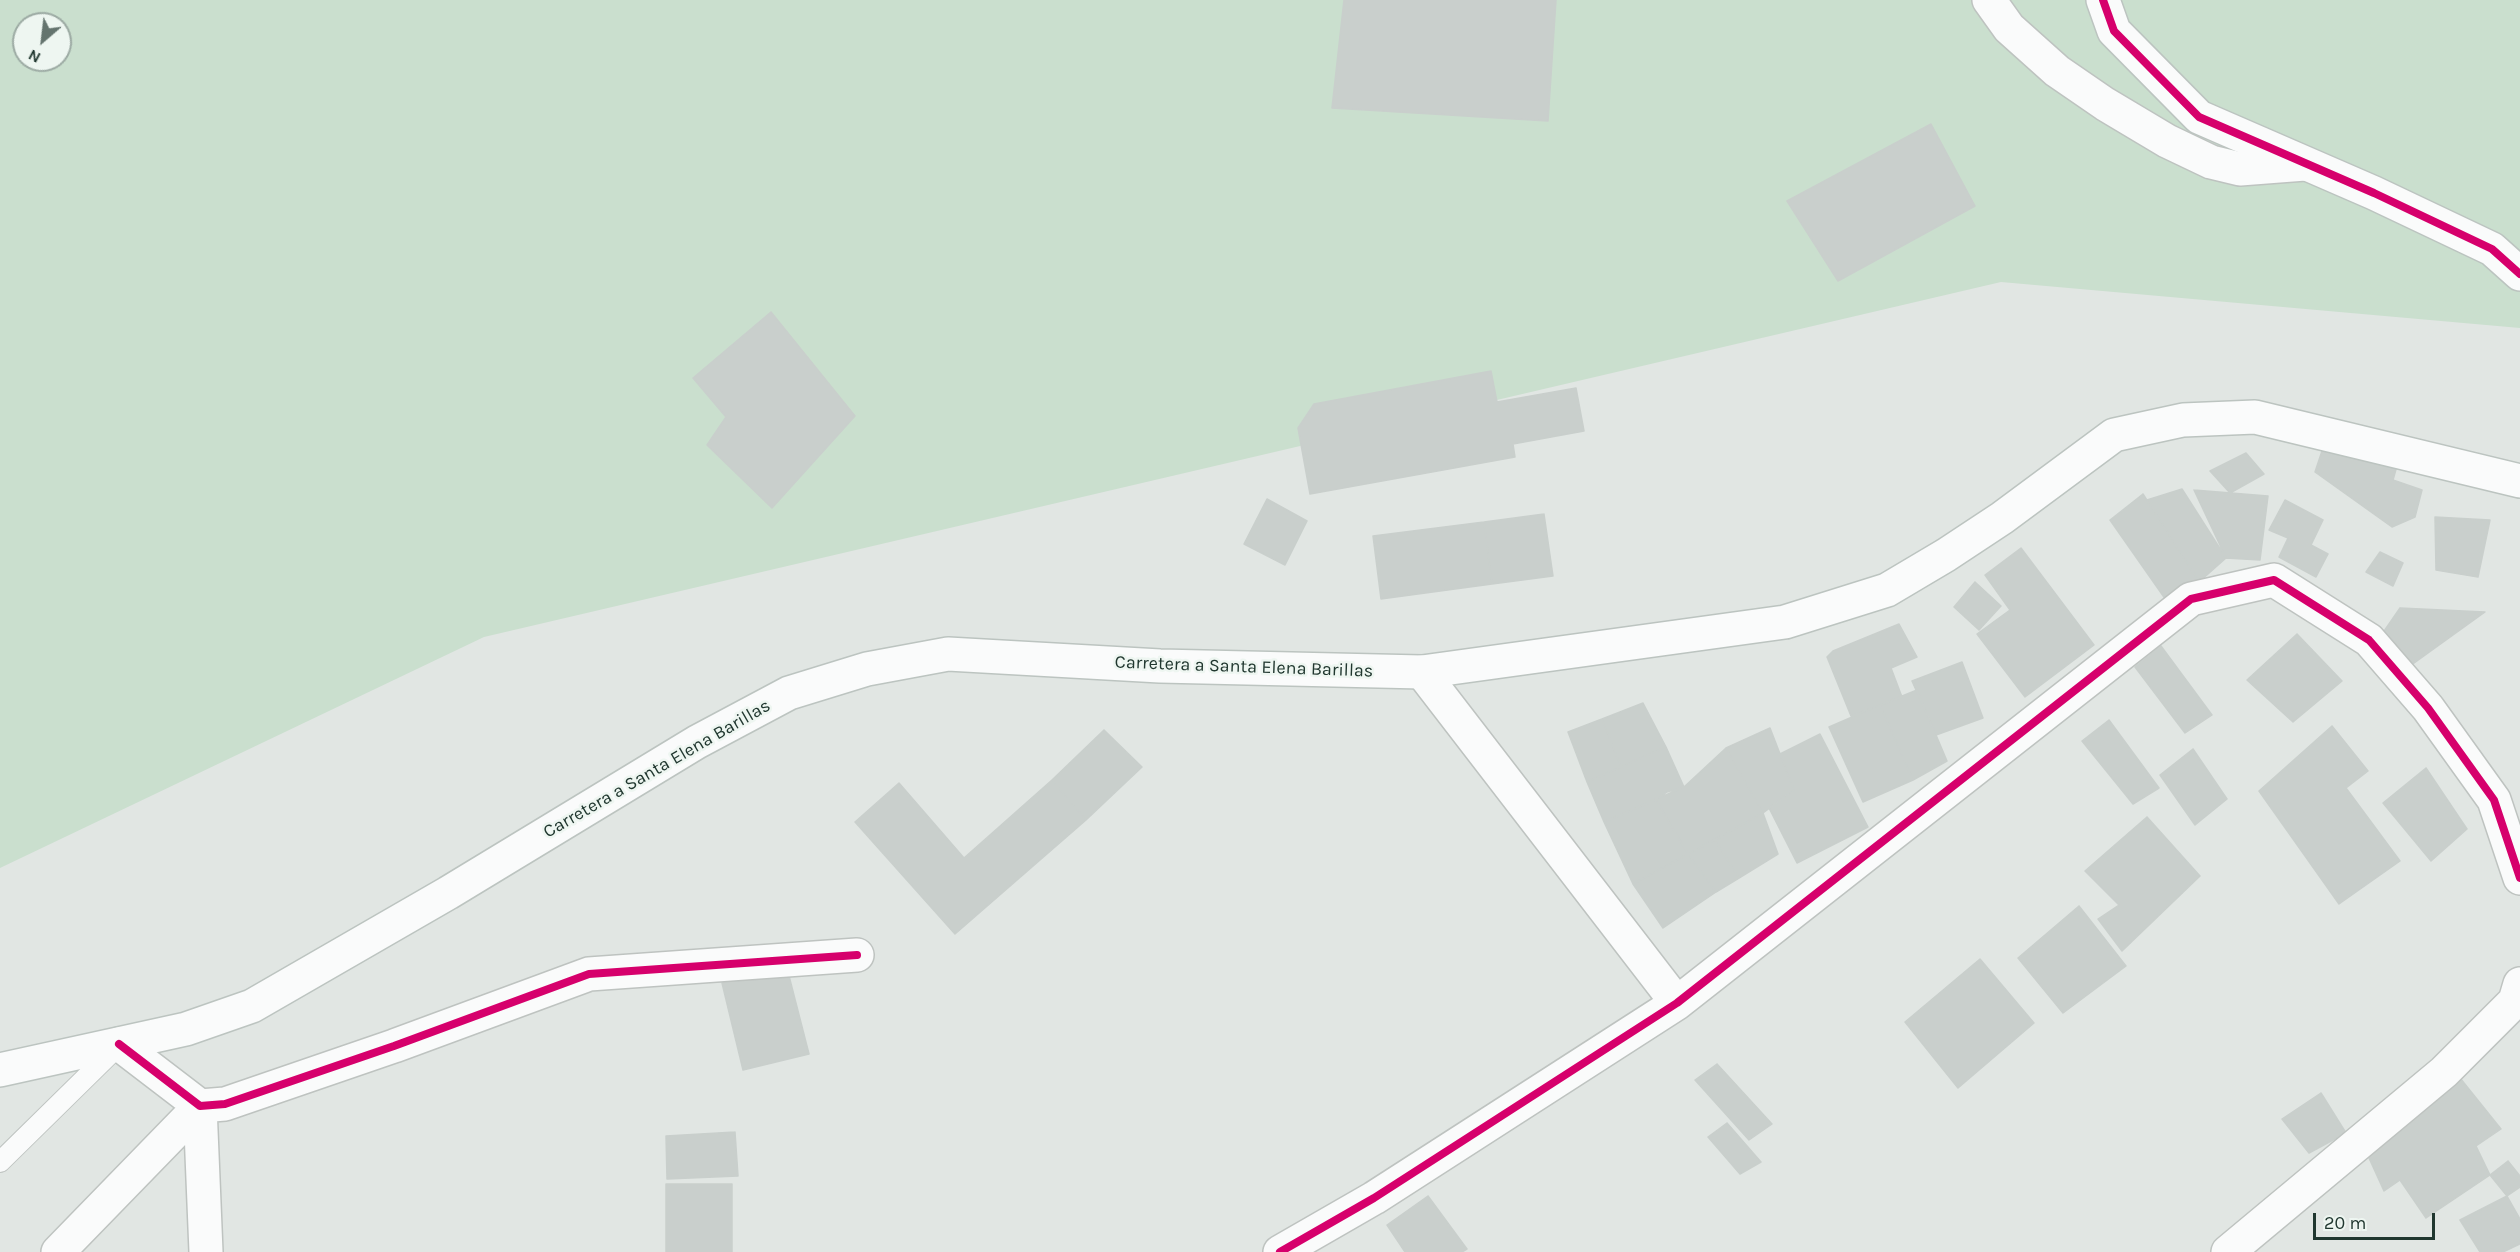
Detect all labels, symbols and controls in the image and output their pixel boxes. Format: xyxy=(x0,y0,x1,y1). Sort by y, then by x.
north arrow xyxy=(12,12,72,72)
text: N xyxy=(25,45,44,68)
street label: Carretera a Santa Elena Barillas xyxy=(1114,652,1374,682)
street label: Carretera a Santa Elena Barillas xyxy=(540,695,774,843)
scale bar xyxy=(2316,1201,2438,1239)
text: 20 m xyxy=(2324,1212,2366,1234)

